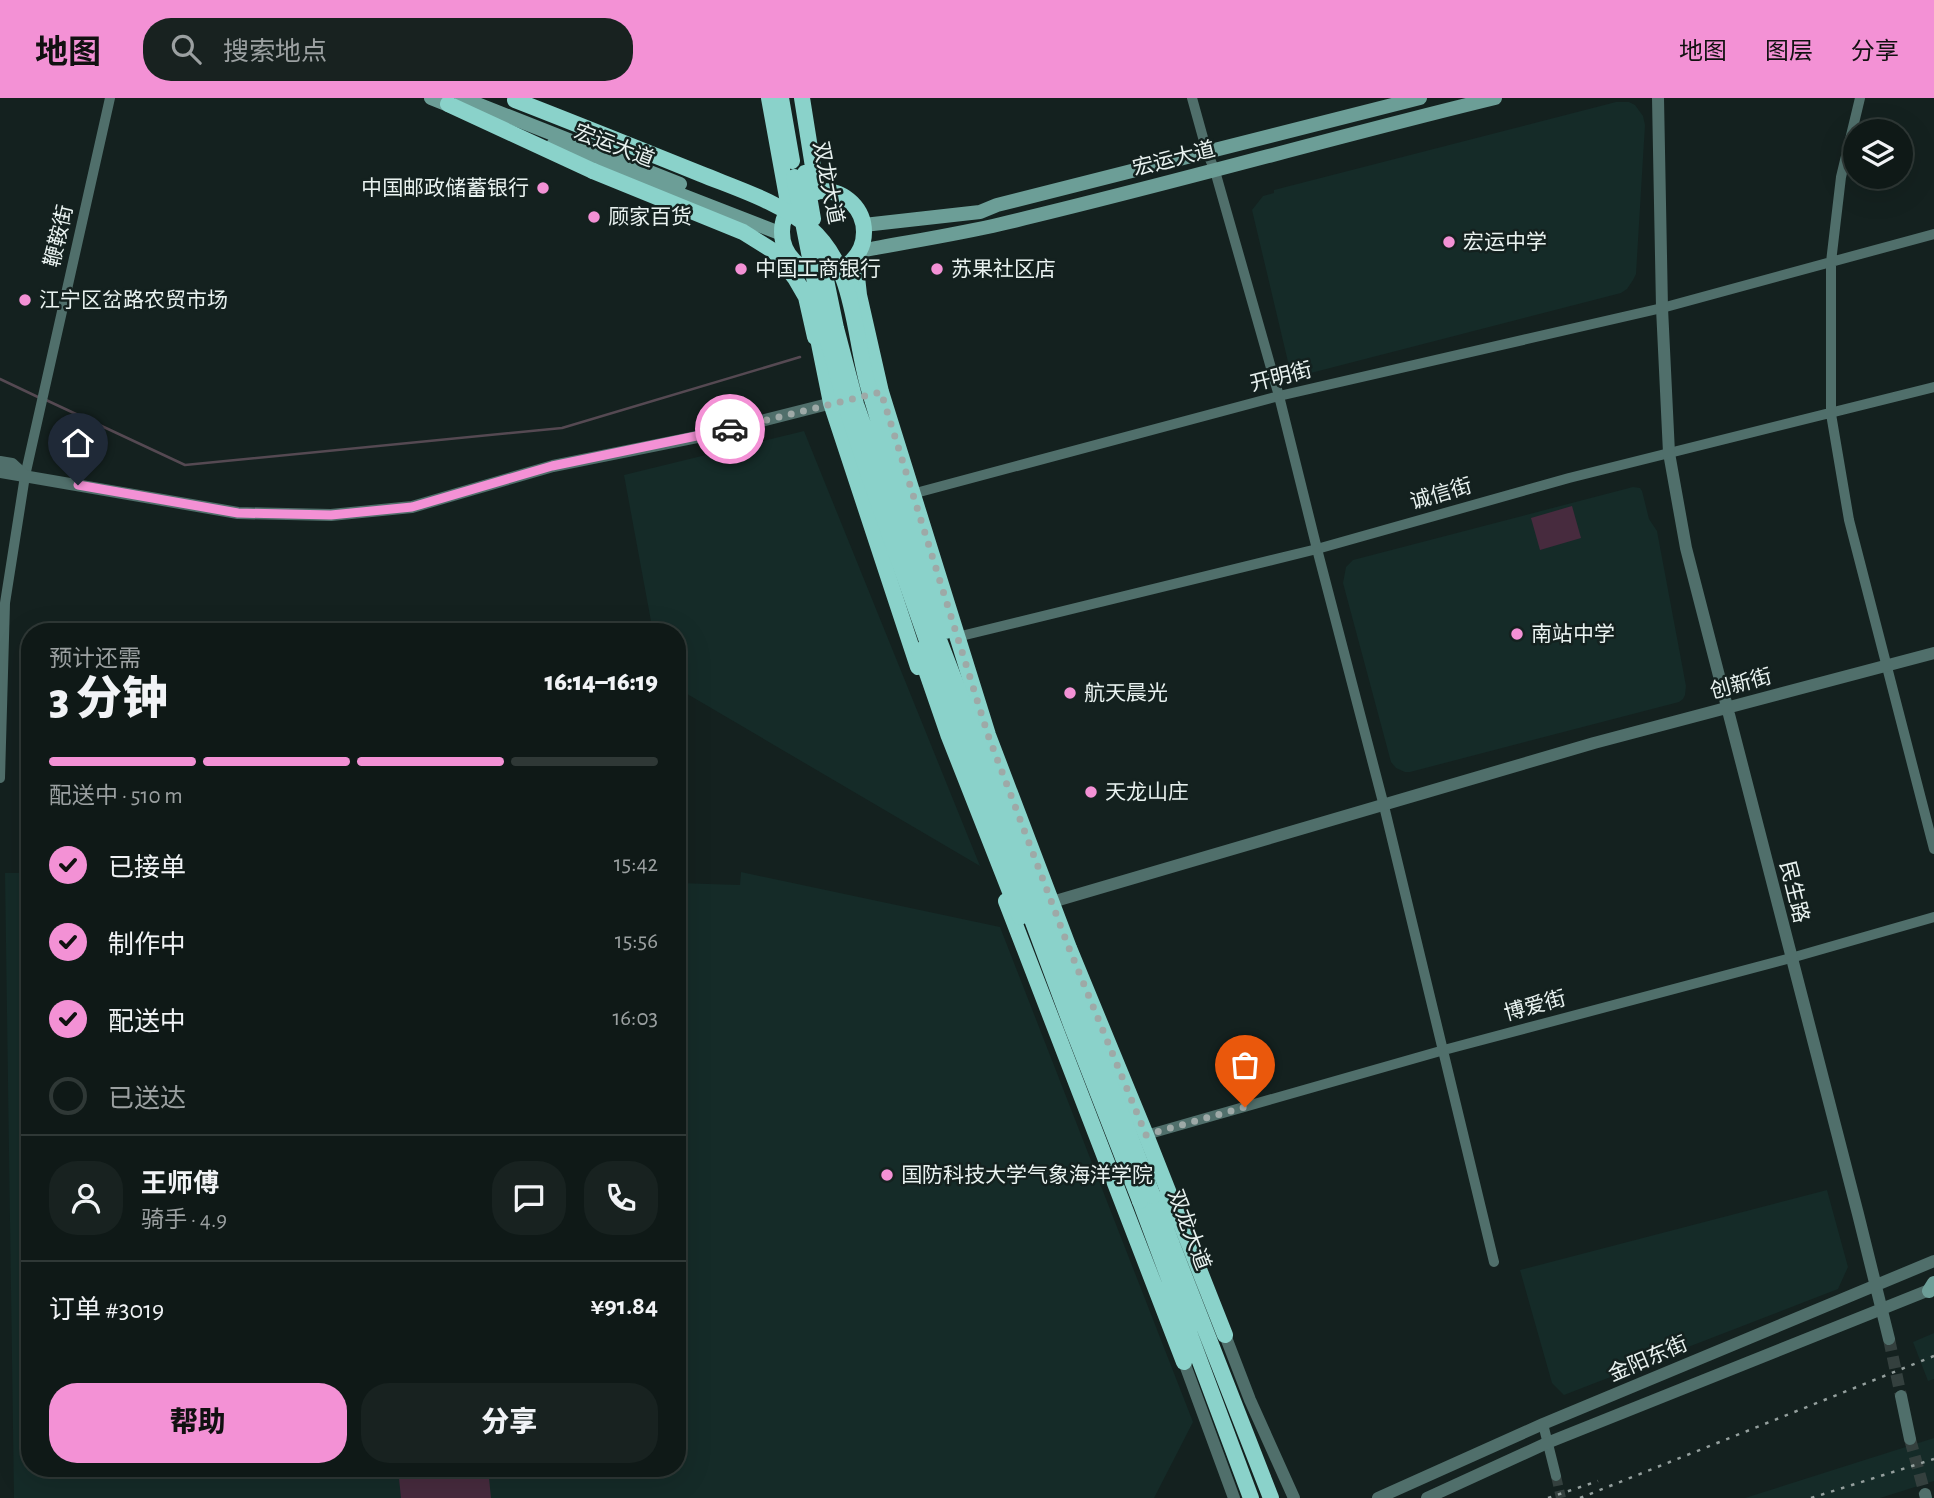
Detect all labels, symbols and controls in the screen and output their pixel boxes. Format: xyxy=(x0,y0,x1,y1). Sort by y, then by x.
search box xyxy=(143,18,633,81)
icon: search xyxy=(167,30,205,68)
text: 地图 xyxy=(35,37,101,70)
text: 搜索地点 xyxy=(223,39,327,65)
text: 地图 xyxy=(1679,40,1727,64)
text: 图层 xyxy=(1765,40,1813,64)
text: 分享 xyxy=(1851,40,1899,64)
map controls xyxy=(1843,119,1913,189)
button: layers xyxy=(1843,119,1913,189)
street label: 宏运大道 xyxy=(571,120,657,171)
street label: 宏运大道 xyxy=(1130,138,1217,179)
street label: 双龙大道 xyxy=(810,140,847,226)
place label: 中国邮政储蓄银行 xyxy=(361,177,529,199)
marker: 中国邮政储蓄银行 xyxy=(535,180,551,196)
street label: 鞭鞍街 xyxy=(41,203,76,269)
place label: 顾家百货 xyxy=(608,206,692,228)
marker: 顾家百货 xyxy=(586,209,602,225)
place label: 宏运中学 xyxy=(1463,231,1547,253)
marker: 宏运中学 xyxy=(1441,234,1457,250)
place label: 中国工商银行 xyxy=(755,258,881,280)
place label: 苏果社区店 xyxy=(951,258,1056,280)
marker: 中国工商银行 xyxy=(733,261,749,277)
marker: 苏果社区店 xyxy=(929,261,945,277)
place label: 江宁区岔路农贸市场 xyxy=(39,289,228,311)
marker: 江宁区岔路农贸市场 xyxy=(17,292,33,308)
street label: 开明街 xyxy=(1248,358,1314,395)
courier xyxy=(695,394,765,464)
icon: car xyxy=(711,410,749,448)
pin xyxy=(48,413,108,485)
icon: home xyxy=(59,424,97,462)
street label: 诚信街 xyxy=(1408,474,1474,513)
place label: 南站中学 xyxy=(1531,623,1615,645)
marker: 南站中学 xyxy=(1509,626,1525,642)
text: 预计还需 xyxy=(49,648,141,671)
street label: 创新街 xyxy=(1708,665,1774,702)
text: 16:14–16:19 xyxy=(545,669,658,695)
text: 3 分钟 xyxy=(49,677,168,723)
place label: 航天晨光 xyxy=(1084,682,1168,704)
marker: 航天晨光 xyxy=(1062,685,1078,701)
place label: 天龙山庄 xyxy=(1105,781,1189,803)
marker: 天龙山庄 xyxy=(1083,784,1099,800)
text: 配送中 · 510 m xyxy=(49,785,183,808)
icon: check xyxy=(49,846,87,884)
text: 15:42 xyxy=(614,853,658,876)
text: 已接单 xyxy=(108,855,186,881)
street label: 民生路 xyxy=(1776,859,1813,925)
icon: check xyxy=(49,923,87,961)
text: 15:56 xyxy=(615,930,658,953)
text: 制作中 xyxy=(108,932,186,958)
street label: 博爱街 xyxy=(1502,987,1568,1024)
icon: check xyxy=(49,1000,87,1038)
text: 16:03 xyxy=(612,1007,658,1030)
text: 配送中 xyxy=(108,1009,186,1035)
pin xyxy=(1215,1035,1275,1107)
icon: bag xyxy=(1226,1046,1264,1084)
text: 已送达 xyxy=(108,1086,186,1112)
button: person xyxy=(49,1161,123,1235)
button: chat xyxy=(492,1161,566,1235)
button: phone xyxy=(584,1161,658,1235)
place label: 国防科技大学气象海洋学院 xyxy=(901,1164,1153,1186)
marker: 国防科技大学气象海洋学院 xyxy=(879,1167,895,1183)
text: 王师傅 xyxy=(141,1171,219,1197)
street label: 双龙大道 xyxy=(1164,1187,1215,1273)
text: 骑手 · 4.9 xyxy=(141,1209,227,1232)
text: ¥91.84 xyxy=(591,1293,658,1319)
text: 订单 #3019 xyxy=(49,1297,164,1323)
street label: 金阳东街 xyxy=(1605,1332,1691,1385)
button: 帮助 xyxy=(49,1383,347,1463)
button: 分享 xyxy=(361,1383,658,1463)

